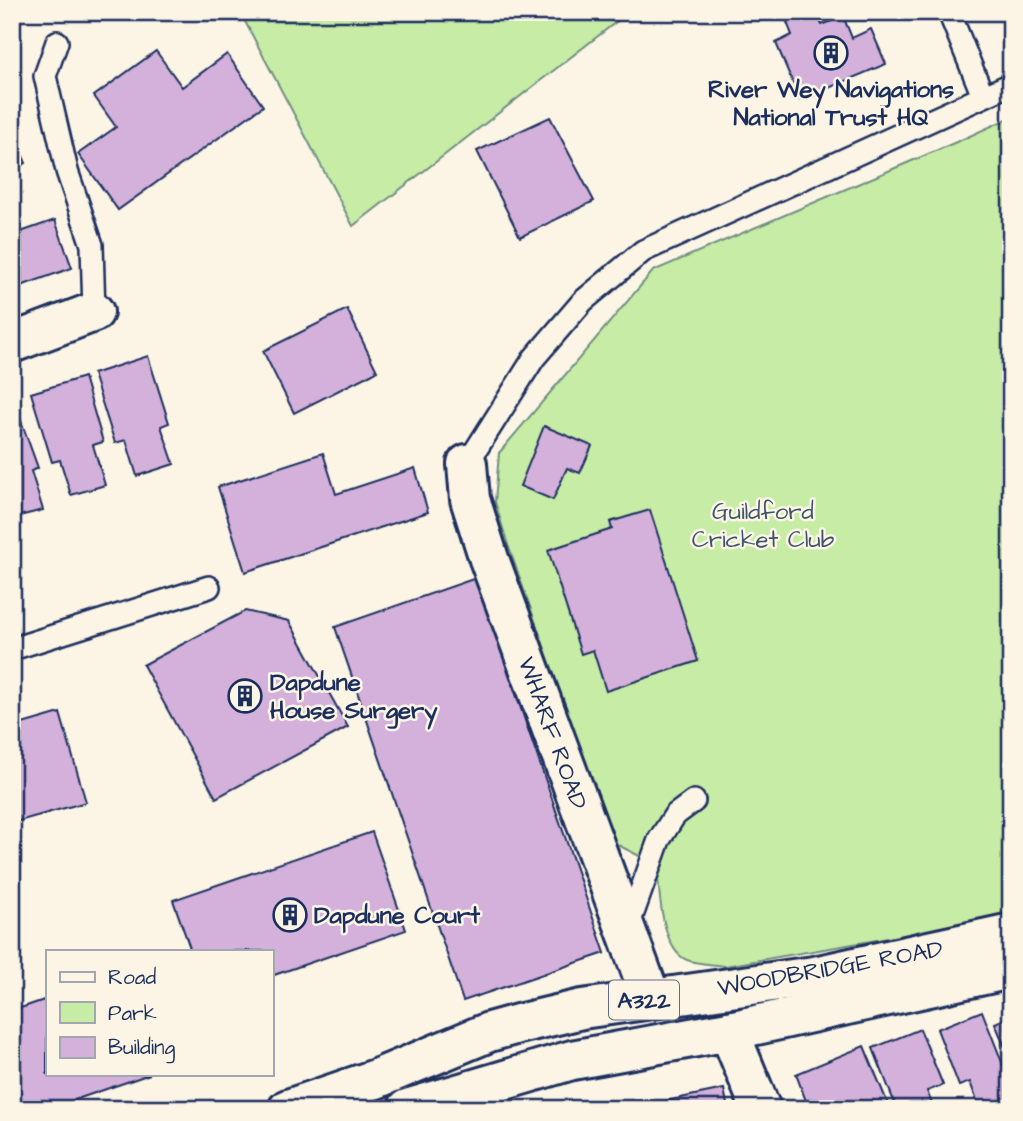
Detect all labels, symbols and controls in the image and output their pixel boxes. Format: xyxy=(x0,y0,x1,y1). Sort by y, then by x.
building icon: River Wey Navigations National Trust HQ xyxy=(812,34,850,72)
place label: River Wey Navigations National Trust HQ xyxy=(708,73,954,135)
park label: Guildford Cricket Club xyxy=(692,495,835,557)
street label: WHARF ROAD xyxy=(509,652,595,814)
place label: Dapdune House Surgery xyxy=(270,666,438,730)
building icon: Dapdune House Surgery xyxy=(226,677,264,715)
building icon: Dapdune Court xyxy=(271,896,309,934)
place label: Dapdune Court xyxy=(314,899,480,933)
street label: WOODBRIDGE ROAD xyxy=(715,932,946,1006)
legend xyxy=(46,950,273,1076)
text: Road xyxy=(108,963,156,992)
road number: A322 xyxy=(609,981,679,1020)
text: Park xyxy=(108,999,157,1028)
text: Building xyxy=(108,1033,176,1064)

